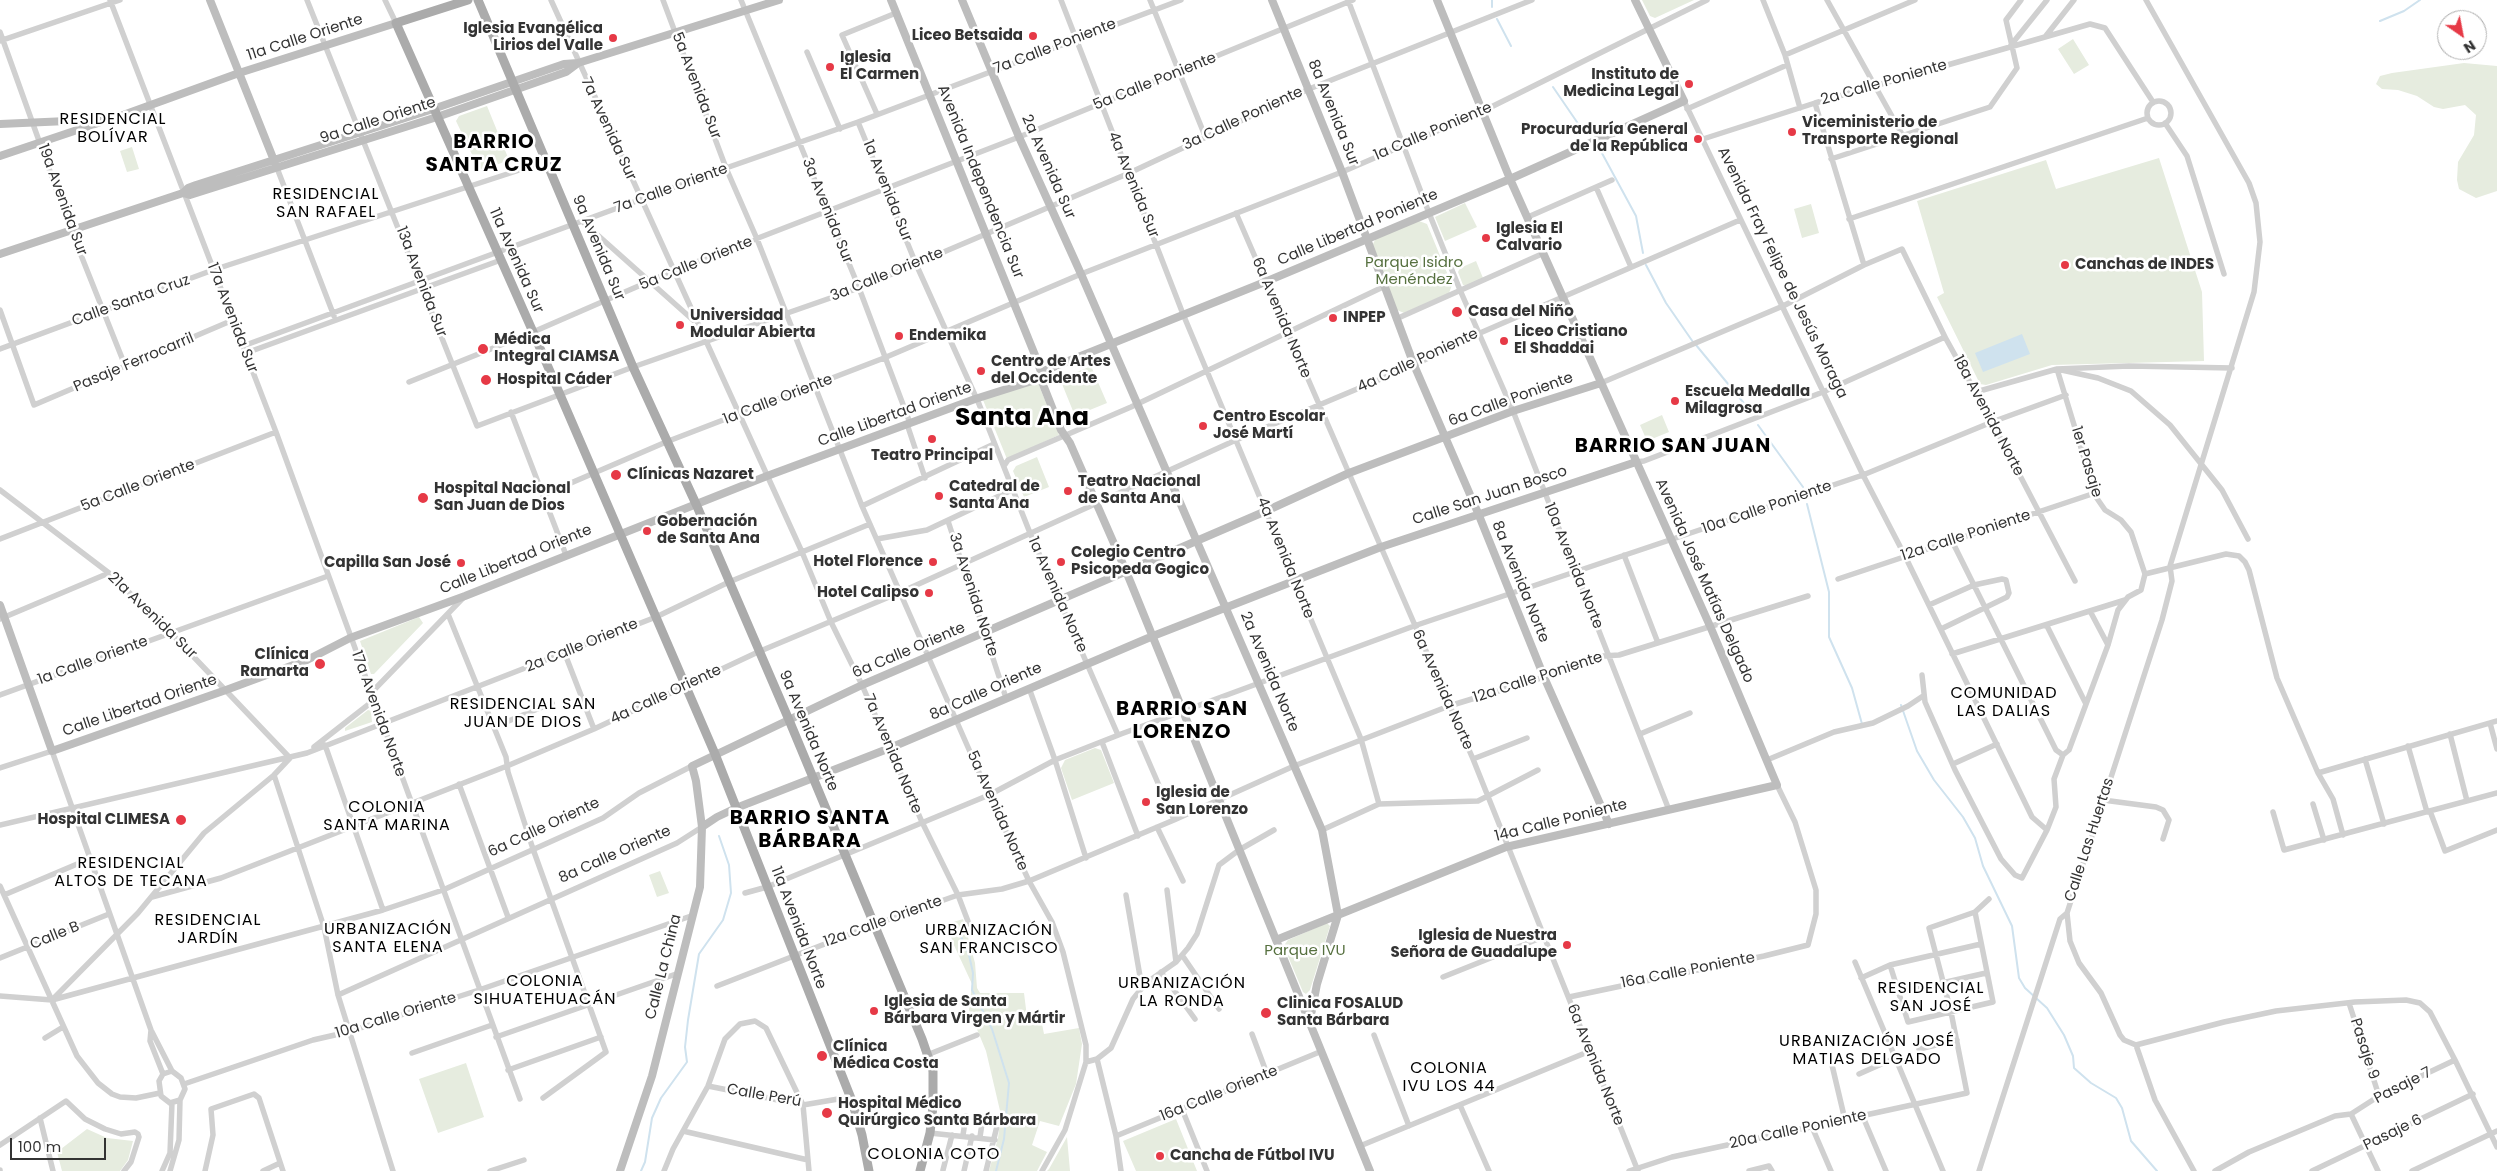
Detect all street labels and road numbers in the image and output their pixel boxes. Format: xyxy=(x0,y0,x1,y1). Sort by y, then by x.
street label: 11a Calle Oriente xyxy=(245,11,365,65)
street label: 7a Calle Poniente xyxy=(991,15,1119,79)
street label: 5a Avenida Sur xyxy=(667,30,725,142)
street label: 5a Calle Poniente xyxy=(1091,49,1219,115)
street label: 2a Calle Poniente xyxy=(1819,56,1949,110)
street label: 8a Avenida Sur xyxy=(1303,57,1363,169)
street label: 7a Avenida Sur xyxy=(576,75,640,183)
street label: Avenida Independencia Sur xyxy=(933,83,1027,281)
street label: 3a Calle Poniente xyxy=(1180,83,1306,155)
street label: 9a Calle Oriente xyxy=(318,94,438,148)
street label: 1a Calle Poniente xyxy=(1371,99,1495,165)
street label: 2a Avenida Sur xyxy=(1017,112,1079,222)
street label: 4a Avenida Sur xyxy=(1103,129,1163,241)
street label: 1a Avenida Sur xyxy=(858,137,916,245)
street label: 19a Avenida Sur xyxy=(33,142,91,258)
street label: Avenida Fray Felipe de Jesús Moraga xyxy=(1713,144,1851,402)
street label: 3a Avenida Sur xyxy=(798,156,856,266)
street label: 7a Calle Oriente xyxy=(612,160,730,218)
street label: Calle Libertad Poniente xyxy=(1275,186,1441,270)
street label: 9a Avenida Sur xyxy=(568,192,628,304)
street label: 11a Avenida Sur xyxy=(485,206,547,316)
street label: 13a Avenida Sur xyxy=(392,224,450,340)
street label: 5a Calle Oriente xyxy=(637,233,755,295)
street label: 3a Calle Oriente xyxy=(828,244,946,306)
street label: 6a Avenida Norte xyxy=(1247,255,1315,381)
street label: 17a Avenida Sur xyxy=(203,260,261,376)
street label: Calle Santa Cruz xyxy=(70,271,192,331)
street label: 4a Calle Poniente xyxy=(1355,325,1481,397)
street label: Pasaje Ferrocarril xyxy=(71,329,197,397)
street label: 18a Avenida Norte xyxy=(1949,352,2027,480)
street label: 6a Calle Poniente xyxy=(1446,369,1576,431)
street label: 1a Calle Oriente xyxy=(721,371,835,429)
street label: Calle Libertad Oriente xyxy=(816,379,974,451)
street label: 1er Pasaje xyxy=(2067,424,2105,500)
street label: 5a Calle Oriente xyxy=(78,456,198,516)
street label: Calle San Juan Bosco xyxy=(1410,462,1570,530)
street label: Avenida José Matías Delgado xyxy=(1651,476,1757,686)
street label: 10a Calle Poniente xyxy=(1700,477,1834,539)
street label: 4a Avenida Norte xyxy=(1252,495,1318,621)
street label: 10a Avenida Norte xyxy=(1540,500,1606,632)
street label: 12a Calle Poniente xyxy=(1899,507,2033,565)
street label: 8a Avenida Norte xyxy=(1487,519,1553,645)
street label: Calle Libertad Oriente xyxy=(437,521,595,599)
street label: 3a Avenida Norte xyxy=(945,531,1001,659)
street label: 1a Avenida Norte xyxy=(1023,534,1091,656)
street label: 21a Avenida Sur xyxy=(104,569,200,663)
street label: 2a Avenida Norte xyxy=(1236,609,1302,735)
street label: 2a Calle Oriente xyxy=(523,615,641,677)
street label: 6a Calle Oriente xyxy=(850,619,968,683)
street label: 6a Avenida Norte xyxy=(1407,627,1477,753)
street label: 1a Calle Oriente xyxy=(35,633,151,689)
street label: 17a Avenida Norte xyxy=(347,648,409,780)
street label: 12a Calle Poniente xyxy=(1471,649,1605,707)
street label: 8a Calle Oriente xyxy=(927,659,1045,725)
street label: 4a Calle Oriente xyxy=(607,661,725,729)
street label: 9a Avenida Norte xyxy=(774,668,842,794)
street label: Calle Libertad Oriente xyxy=(60,671,220,741)
street label: 7a Avenida Norte xyxy=(859,691,925,817)
street label: 5a Avenida Norte xyxy=(962,748,1032,874)
street label: Calle Las Huertas xyxy=(2061,776,2119,904)
street label: 6a Calle Oriente xyxy=(485,794,603,862)
street label: 14a Calle Poniente xyxy=(1493,796,1629,846)
street label: 8a Calle Oriente xyxy=(556,822,674,888)
street label: 11a Avenida Norte xyxy=(766,864,830,992)
street label: 12a Calle Oriente xyxy=(821,892,945,952)
street label: Calle La China xyxy=(642,913,686,1021)
street label: Calle B xyxy=(28,918,82,954)
street label: 16a Calle Poniente xyxy=(1619,949,1757,993)
street label: 10a Calle Oriente xyxy=(333,989,459,1043)
street label: 6a Avenida Norte xyxy=(1562,1002,1628,1128)
street label: Pasaje 9 xyxy=(2346,1016,2382,1082)
street label: 16a Calle Oriente xyxy=(1157,1062,1281,1126)
street label: Pasaje 7 xyxy=(2371,1064,2435,1108)
street label: Calle Perú xyxy=(725,1081,803,1111)
street label: 20a Calle Poniente xyxy=(1728,1107,1868,1153)
street label: Pasaje 6 xyxy=(2361,1111,2425,1155)

